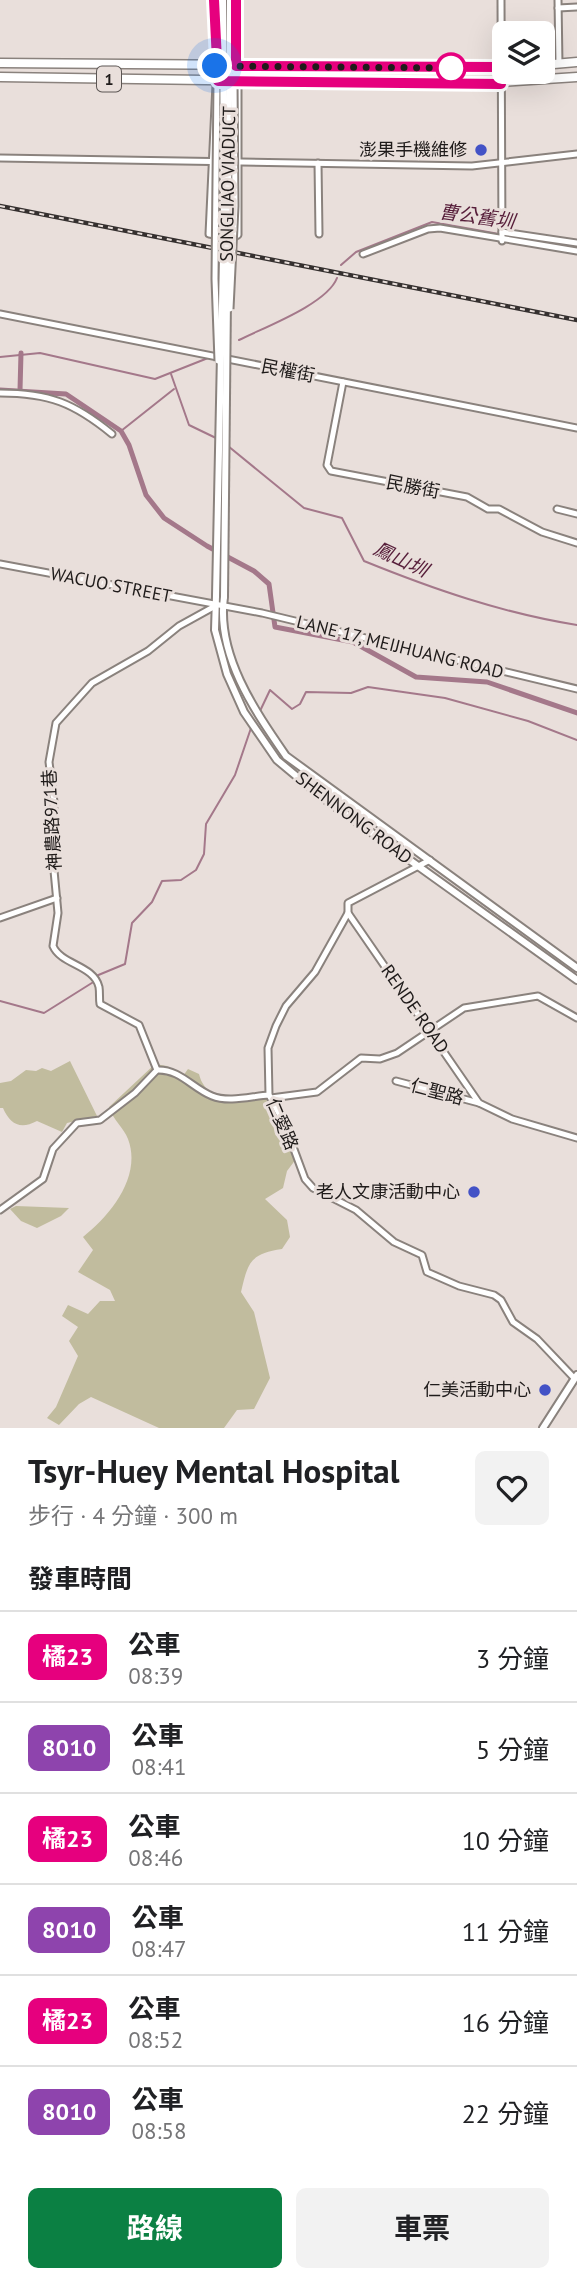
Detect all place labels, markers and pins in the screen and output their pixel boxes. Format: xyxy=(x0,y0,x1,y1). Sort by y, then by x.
unlabelled marker xyxy=(436,53,466,83)
place label: 澎果手機維修 xyxy=(359,138,467,161)
marker: 澎果手機維修 xyxy=(473,142,489,158)
place label: 老人文康活動中心 xyxy=(316,1180,460,1203)
marker: 老人文康活動中心 xyxy=(466,1184,482,1200)
place label: 仁美活動中心 xyxy=(423,1378,531,1401)
marker: 仁美活動中心 xyxy=(537,1382,553,1398)

